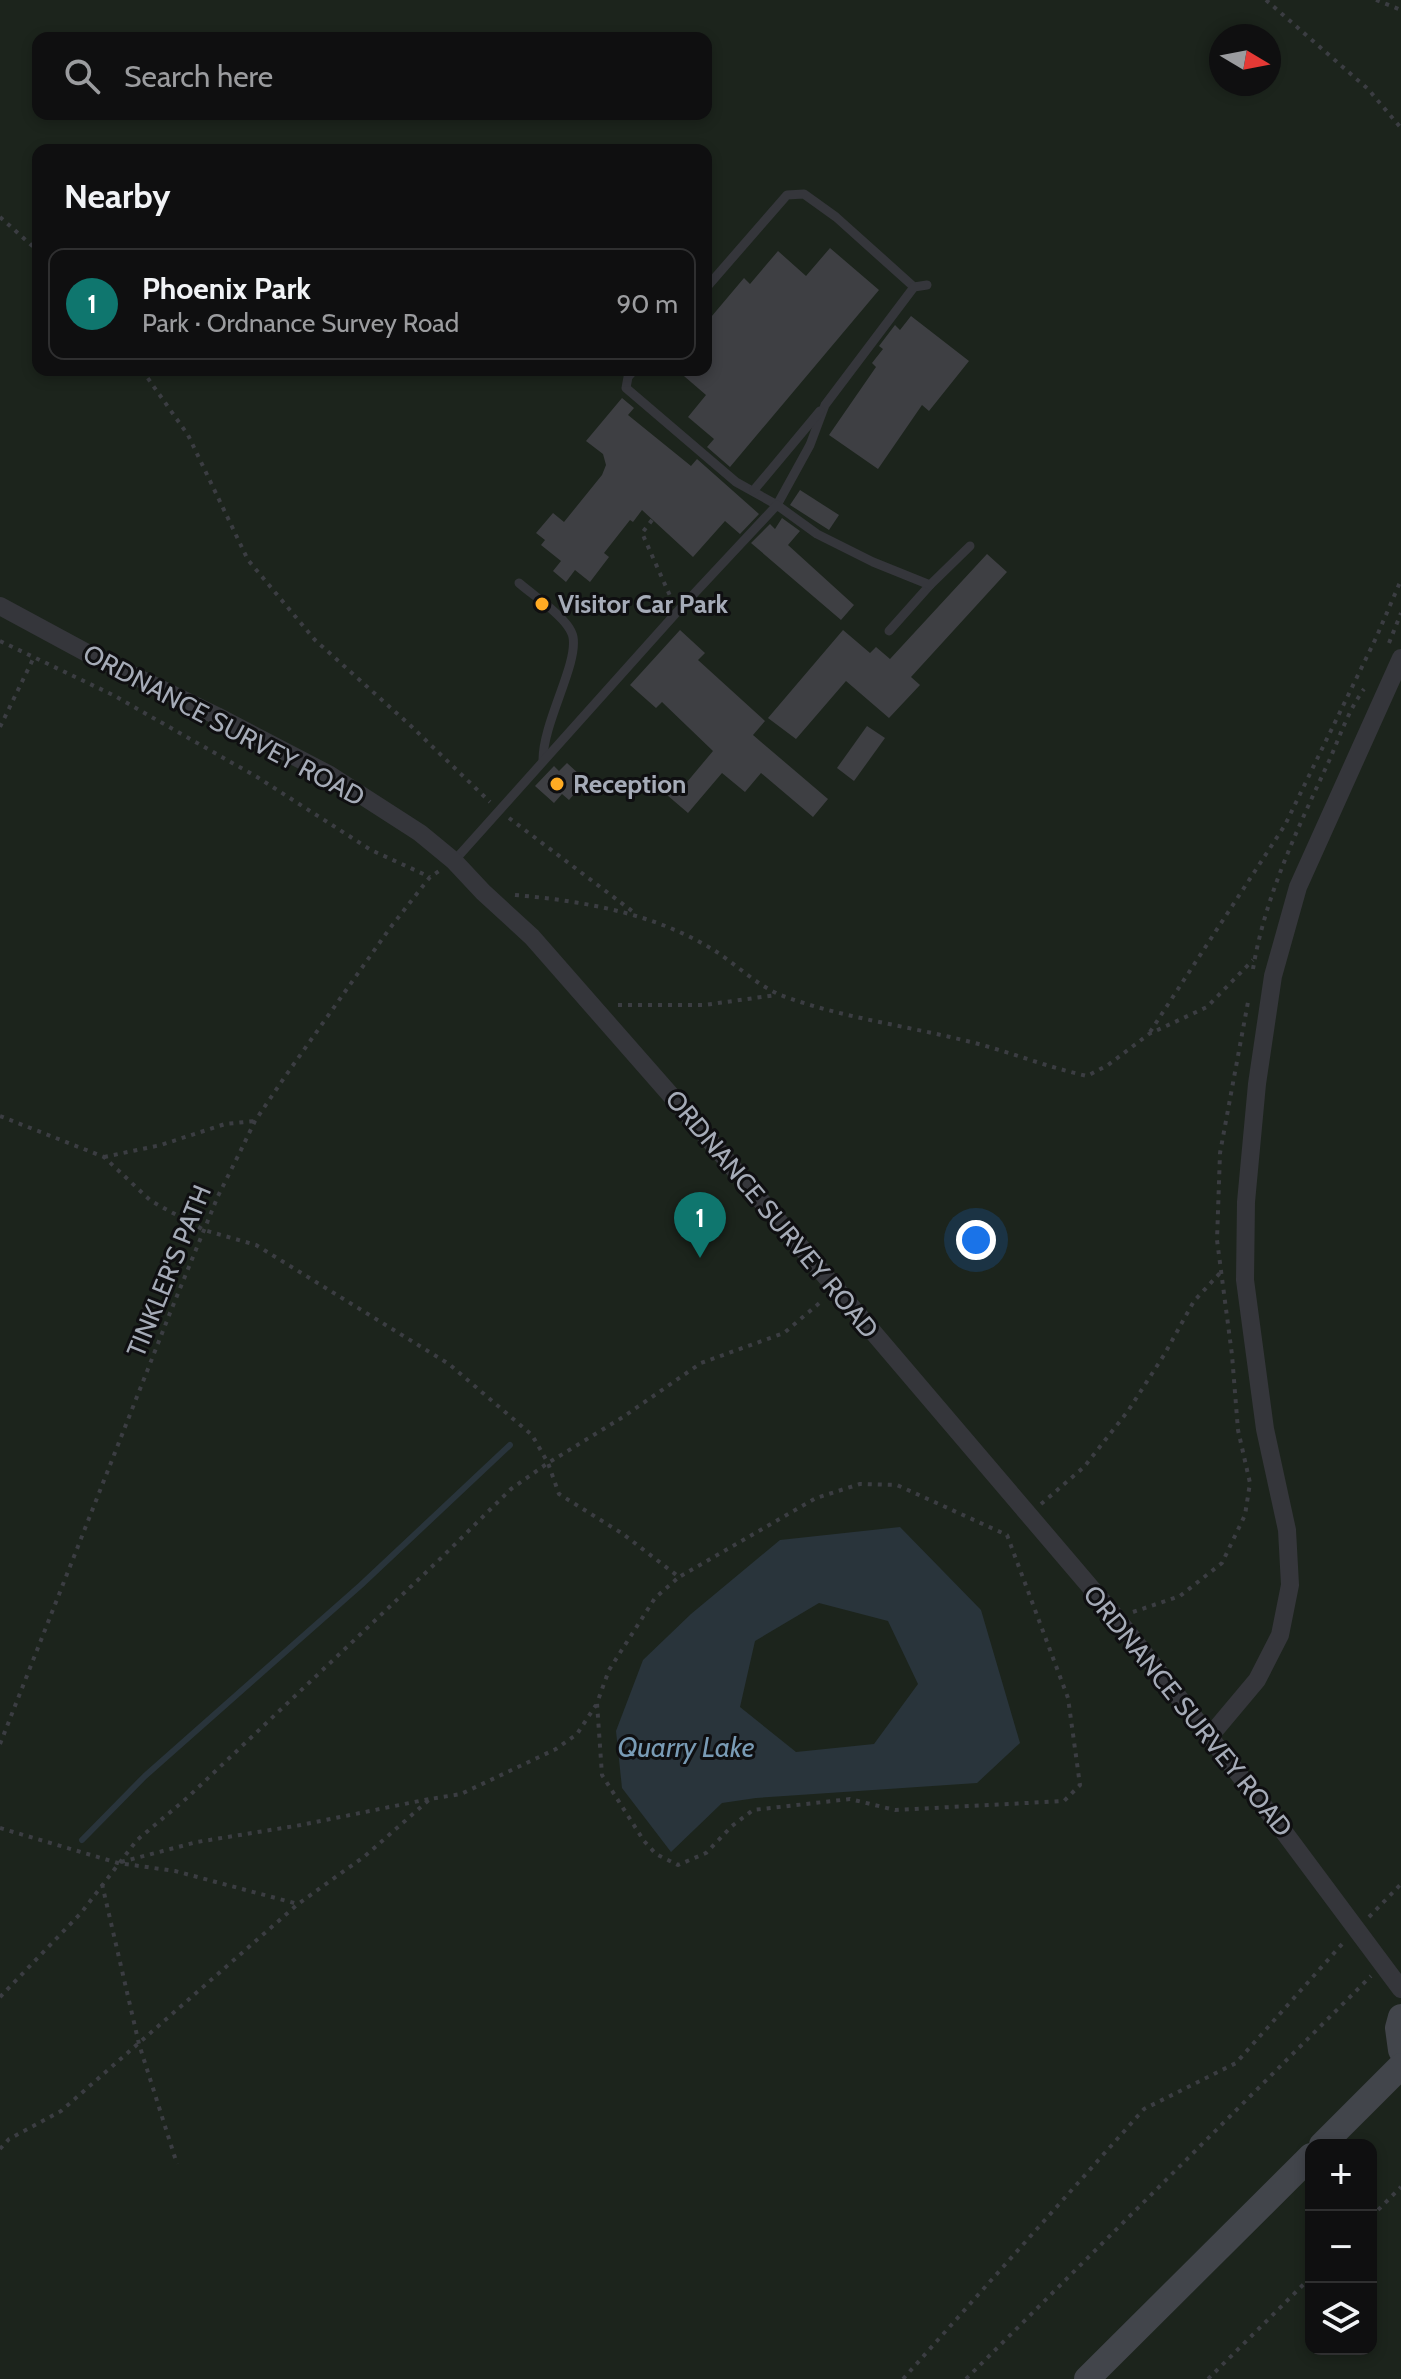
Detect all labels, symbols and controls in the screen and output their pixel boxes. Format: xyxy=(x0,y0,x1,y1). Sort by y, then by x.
north arrow xyxy=(1209,24,1281,96)
search box xyxy=(32,32,712,120)
icon: search xyxy=(60,54,104,98)
text: Search here xyxy=(124,58,273,95)
text: Nearby xyxy=(64,175,171,217)
text: Phoenix Park xyxy=(142,270,311,307)
text: 1 xyxy=(87,288,97,320)
text: 90 m xyxy=(616,288,678,320)
text: Park · Ordnance Survey Road xyxy=(142,307,459,339)
place label: Visitor Car Park xyxy=(558,588,729,620)
marker: Visitor Car Park xyxy=(533,595,551,613)
street label: ORDNANCE SURVEY ROAD xyxy=(78,637,370,813)
place label: Reception xyxy=(573,768,686,800)
marker: Reception xyxy=(548,775,566,793)
street label: ORDNANCE SURVEY ROAD xyxy=(659,1083,885,1345)
street label: TINKLER'S PATH xyxy=(120,1180,218,1362)
pin: 1 xyxy=(674,1192,726,1258)
your location xyxy=(956,1220,996,1260)
street label: ORDNANCE SURVEY ROAD xyxy=(1077,1579,1299,1843)
water label: Quarry Lake xyxy=(618,1730,755,1764)
map controls xyxy=(1305,2139,1377,2355)
button: + xyxy=(1305,2139,1377,2211)
button: − xyxy=(1305,2211,1377,2283)
button: layers xyxy=(1305,2283,1377,2355)

